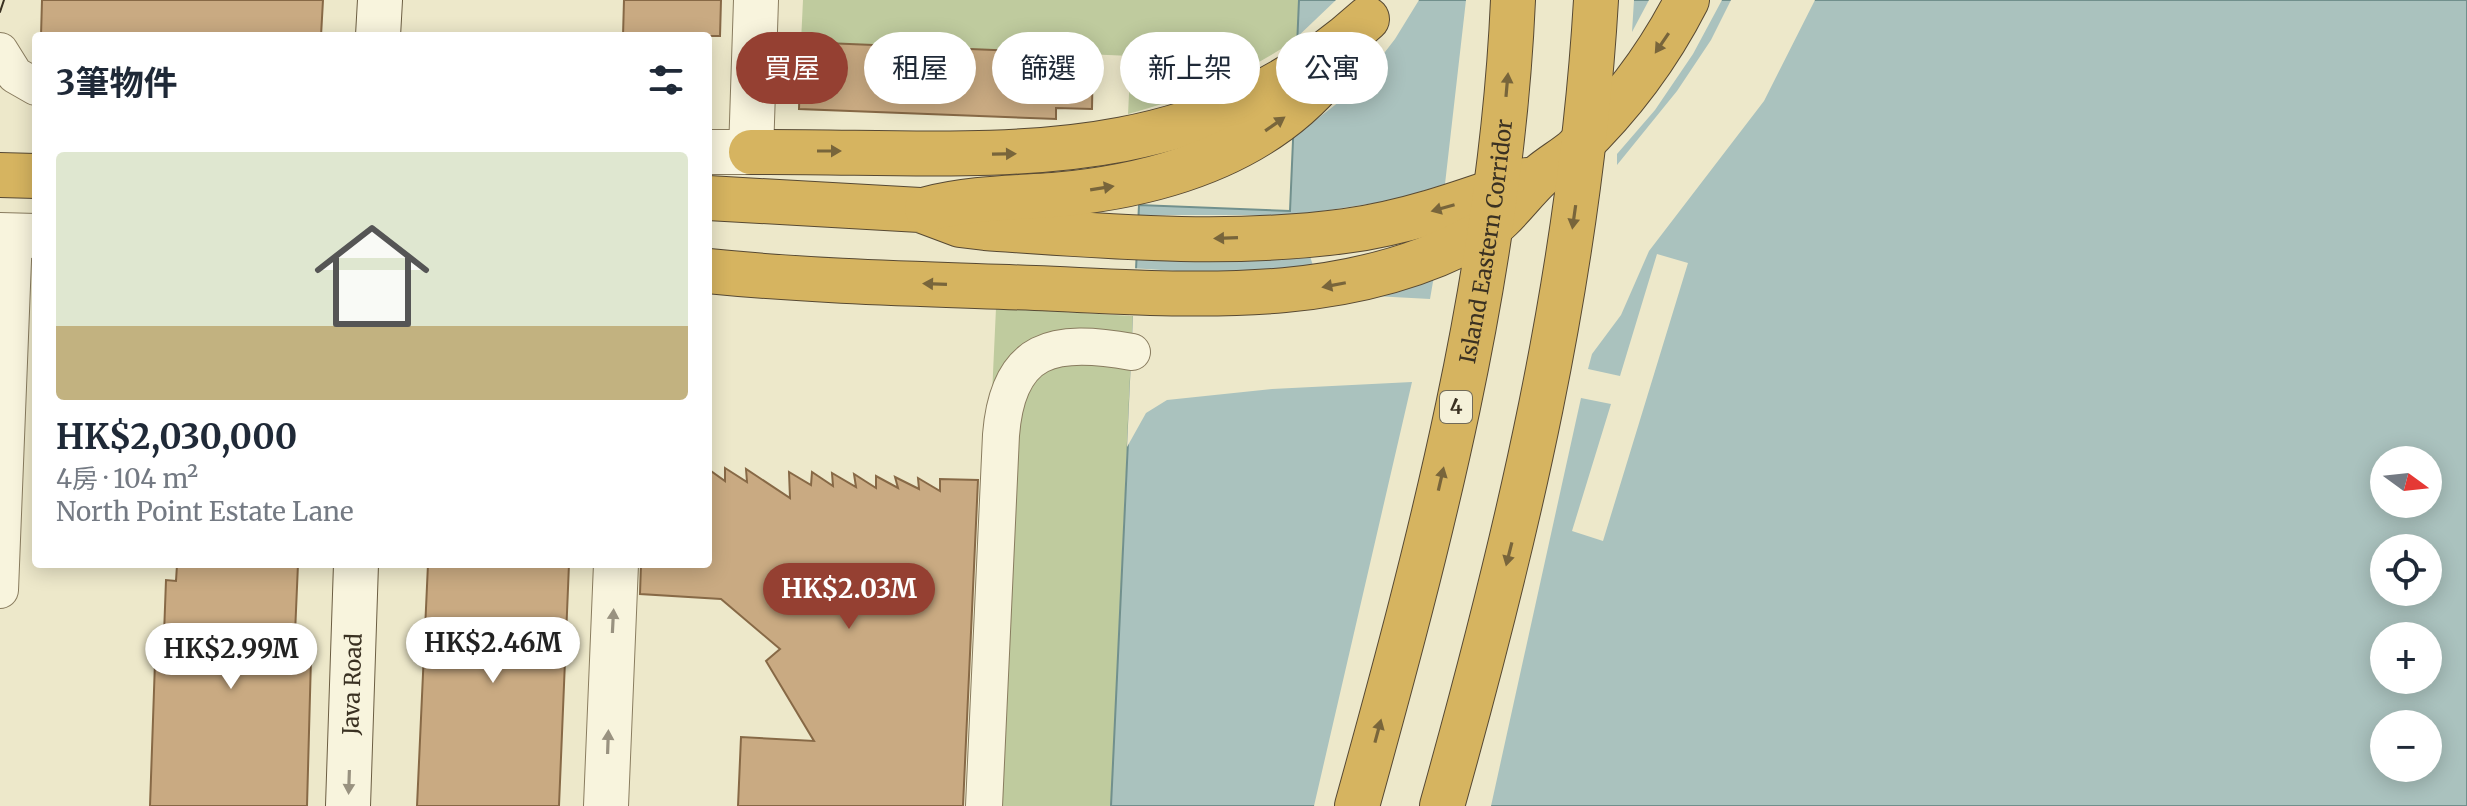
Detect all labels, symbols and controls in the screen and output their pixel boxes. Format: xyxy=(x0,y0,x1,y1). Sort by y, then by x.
chip: 買屋 xyxy=(736,32,848,104)
chip: 租屋 xyxy=(864,32,976,104)
chip: 篩選 xyxy=(992,32,1104,104)
chip: 新上架 xyxy=(1120,32,1260,104)
chip: 公寓 xyxy=(1276,32,1388,104)
one-way arrow xyxy=(1655,33,1670,54)
icon: filters xyxy=(644,58,688,102)
text: 3筆物件 xyxy=(56,62,177,104)
one-way arrow xyxy=(1501,72,1514,97)
one-way arrow xyxy=(1264,117,1285,132)
street label: Island Eastern Corridor xyxy=(1453,118,1518,366)
one-way arrow xyxy=(817,145,842,157)
one-way arrow xyxy=(992,148,1017,160)
one-way arrow xyxy=(1090,181,1115,194)
one-way arrow xyxy=(1430,203,1455,215)
icon: home xyxy=(300,204,444,348)
one-way arrow xyxy=(1567,205,1580,230)
one-way arrow xyxy=(1213,232,1238,244)
one-way arrow xyxy=(922,278,947,291)
one-way arrow xyxy=(1322,280,1347,292)
road number: 4 xyxy=(1440,391,1472,423)
text: HK$2,030,000 xyxy=(56,416,297,458)
north arrow xyxy=(2370,446,2442,518)
map controls xyxy=(2370,446,2442,782)
text: 4房 · 104 m² xyxy=(56,462,198,495)
one-way arrow xyxy=(1435,466,1448,491)
text: North Point Estate Lane xyxy=(56,495,354,528)
button: locate xyxy=(2370,534,2442,606)
one-way arrow xyxy=(1502,542,1515,567)
pin: HK$2.03M xyxy=(766,563,932,631)
text: HK$2.03M xyxy=(781,572,917,605)
one-way arrow xyxy=(607,608,620,633)
pin: HK$2.46M xyxy=(410,617,576,685)
button: + xyxy=(2370,622,2442,694)
pin: HK$2.99M xyxy=(148,623,314,691)
text: HK$2.46M xyxy=(424,626,562,659)
text: HK$2.99M xyxy=(163,632,299,665)
street label: Java Road xyxy=(336,633,368,736)
button: − xyxy=(2370,710,2442,782)
one-way arrow xyxy=(1372,718,1384,743)
one-way arrow xyxy=(602,729,615,754)
one-way arrow xyxy=(342,770,355,795)

